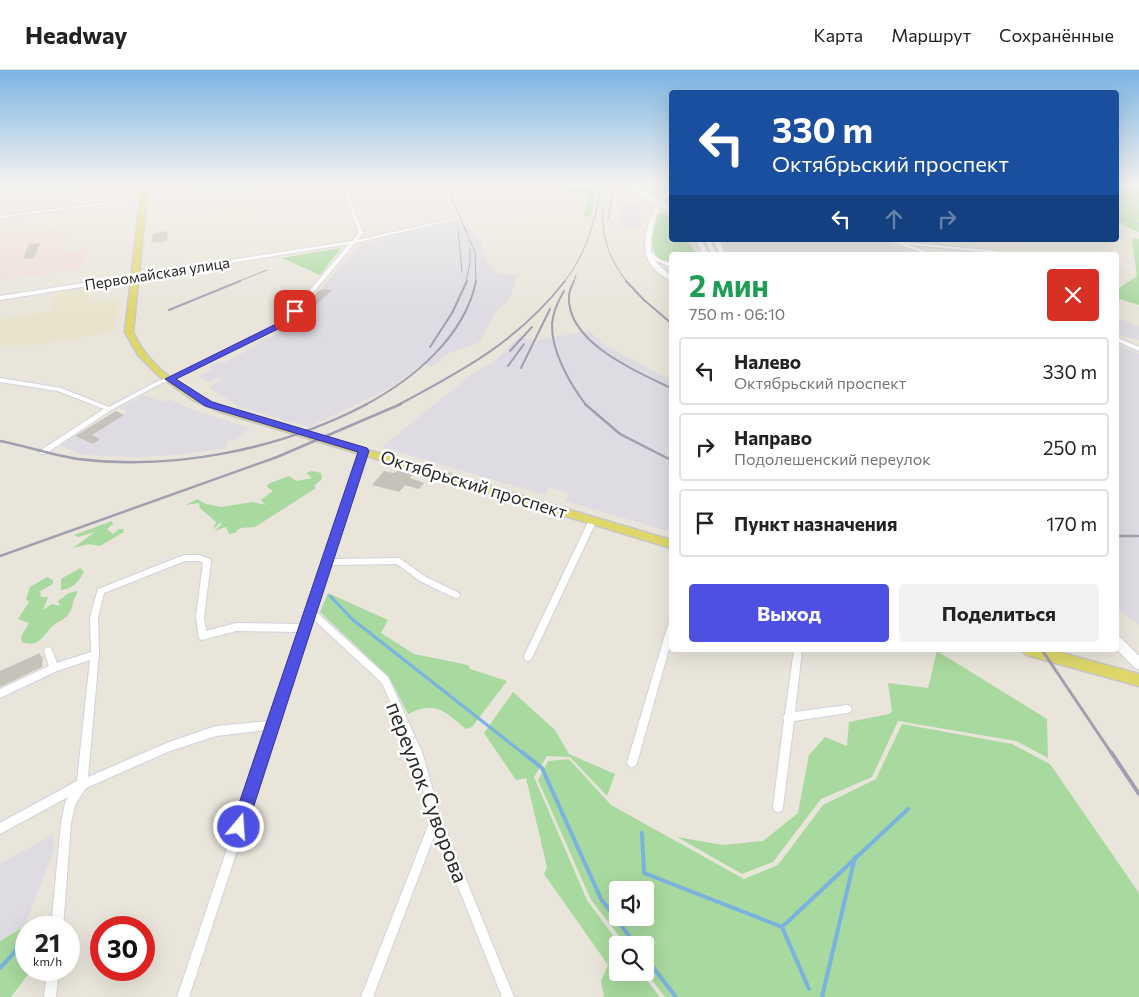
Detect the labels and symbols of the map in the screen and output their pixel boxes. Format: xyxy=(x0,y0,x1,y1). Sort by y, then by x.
street label: Первомайская улица xyxy=(83,253,231,293)
pin xyxy=(274,290,316,332)
street label: Октябрьский проспект xyxy=(378,445,570,523)
street label: переулок Суворова xyxy=(382,698,474,886)
position arrow xyxy=(212,800,264,852)
speed limit sign: 30 xyxy=(90,916,155,981)

